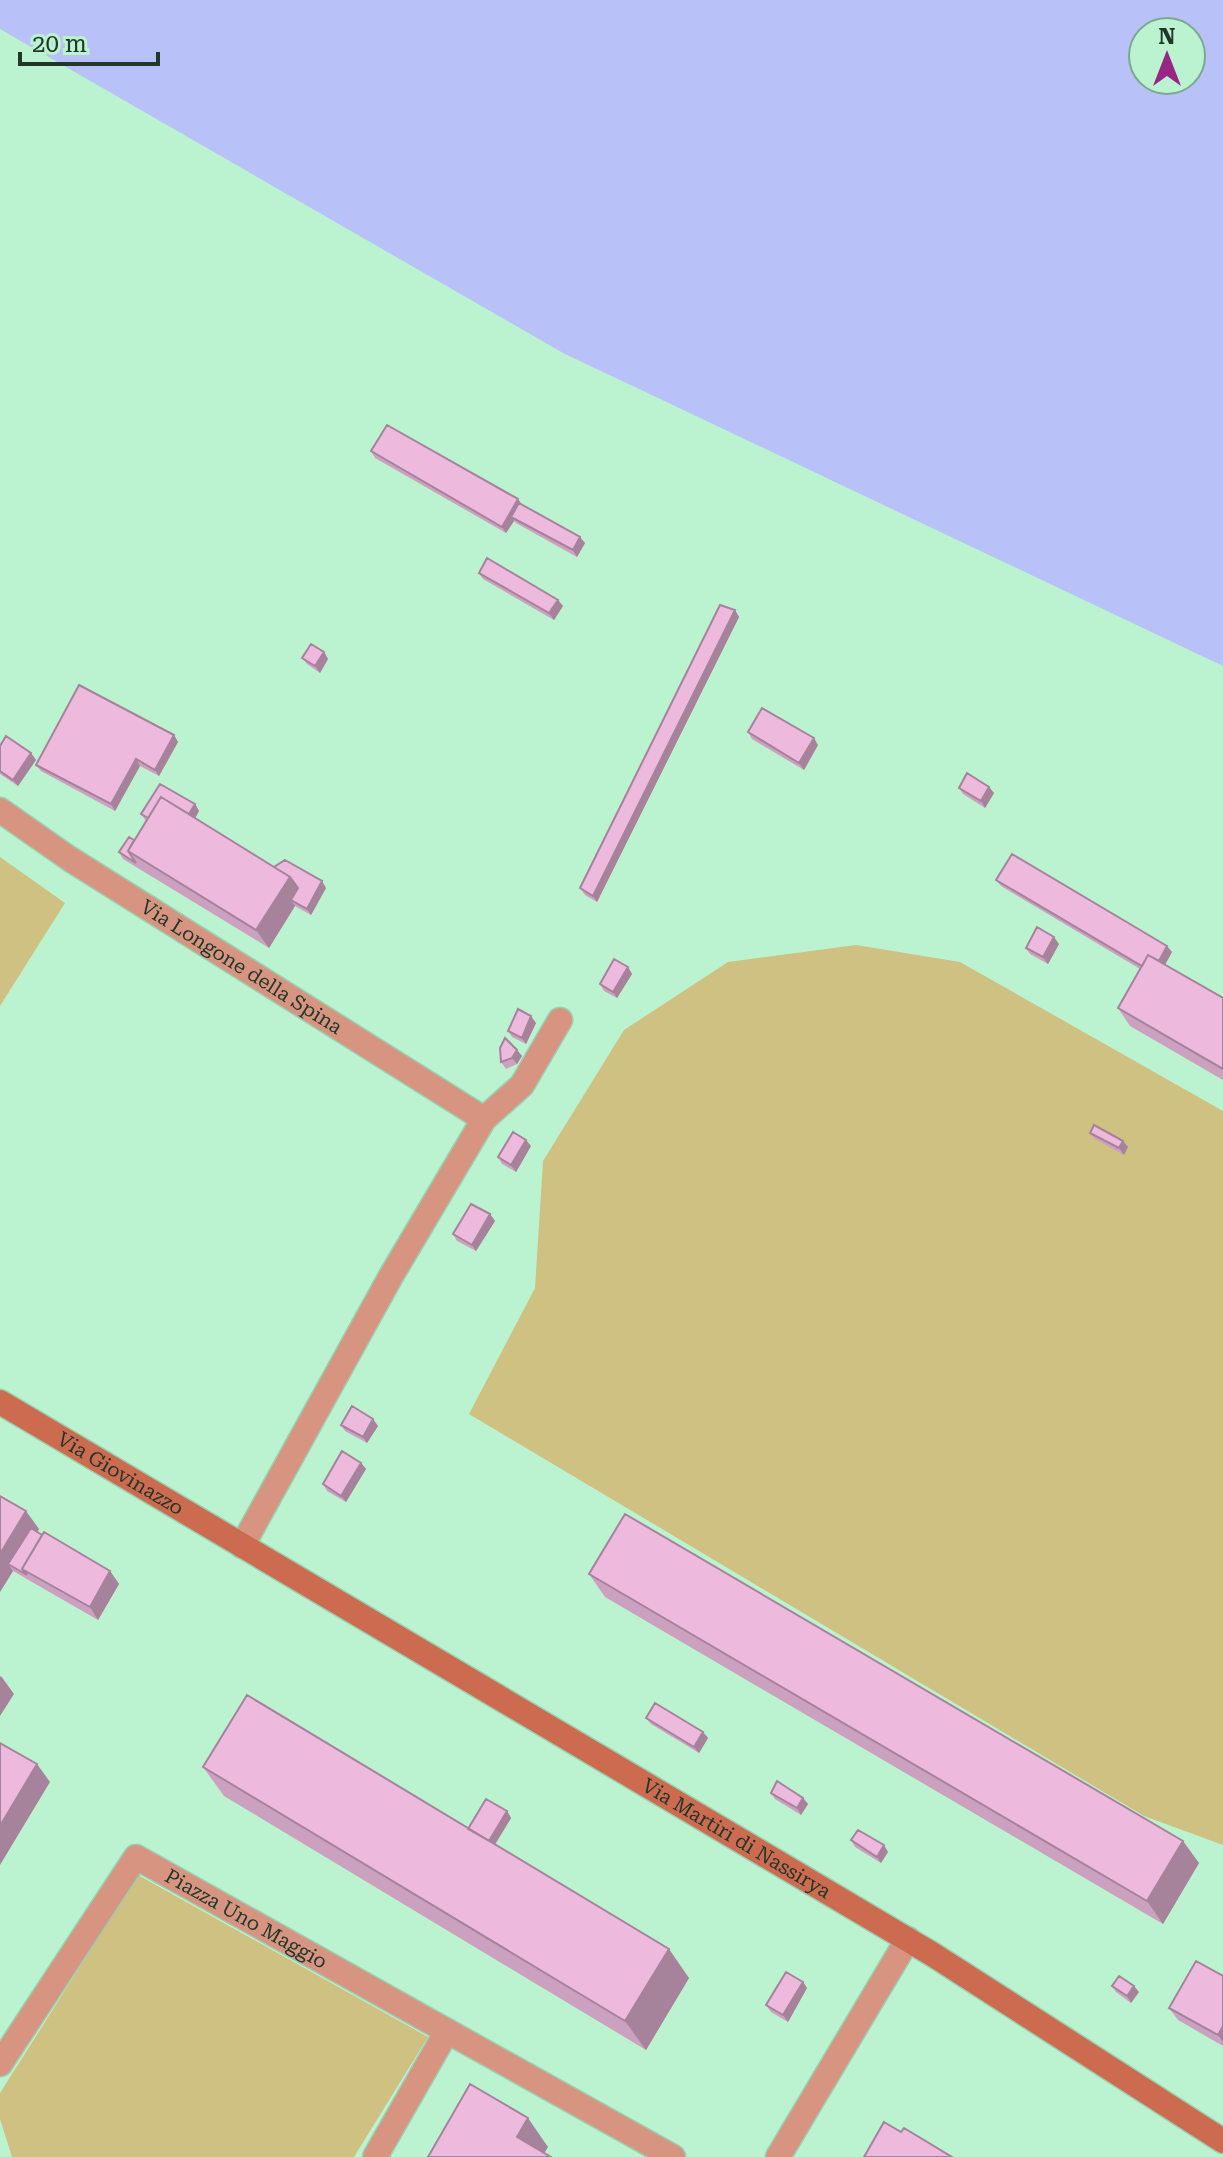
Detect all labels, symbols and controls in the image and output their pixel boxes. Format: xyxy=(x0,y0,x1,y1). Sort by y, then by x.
scale bar xyxy=(20,16,158,66)
north arrow xyxy=(1127,16,1207,96)
text: N xyxy=(1159,24,1176,49)
text: 20 m xyxy=(32,30,87,58)
street label: Via Longone della Spina xyxy=(136,894,347,1039)
street label: Via Giovinazzo xyxy=(53,1427,188,1520)
street label: Via Martiri di Nassirya xyxy=(638,1773,835,1903)
street label: Piazza Uno Maggio xyxy=(161,1864,332,1974)

